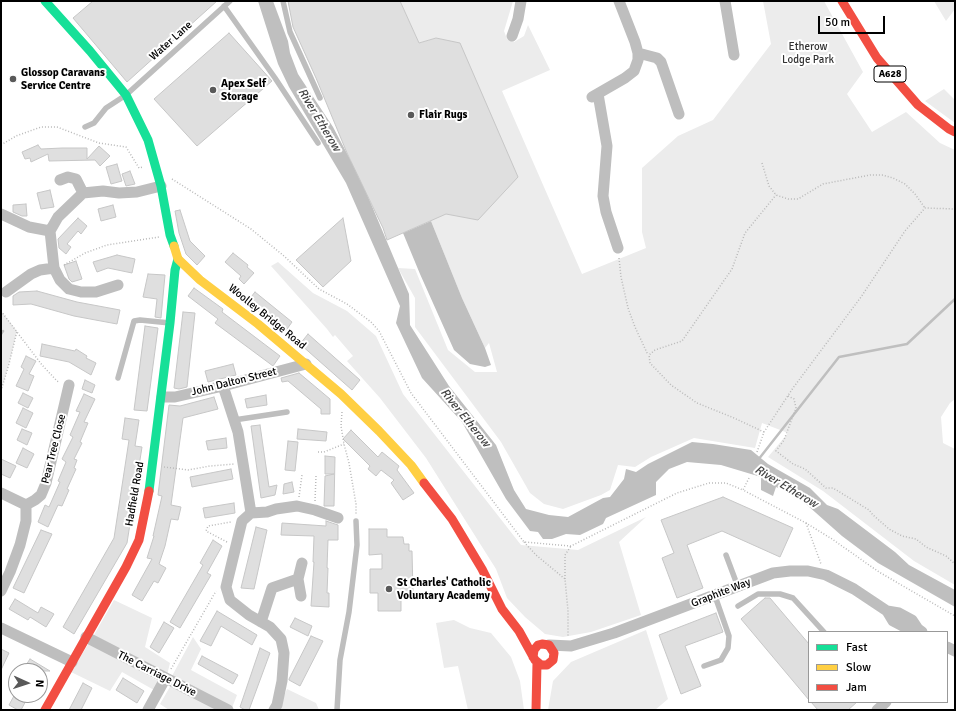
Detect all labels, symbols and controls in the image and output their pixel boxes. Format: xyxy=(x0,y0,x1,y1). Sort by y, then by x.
scale bar xyxy=(820,8,887,34)
text: 50 m xyxy=(825,15,850,30)
street label: Water Lane xyxy=(147,18,195,64)
park label: Etherow Lodge Park xyxy=(782,40,834,66)
place label: Glossop Caravans Service Centre xyxy=(21,66,105,92)
road number: A628 xyxy=(874,66,906,82)
marker: Glossop Caravans Service Centre xyxy=(8,74,18,84)
place label: Apex Self Storage xyxy=(221,77,266,103)
marker: Apex Self Storage xyxy=(208,85,218,95)
water label: River Etherow xyxy=(295,86,343,154)
place label: Flair Rugs xyxy=(419,108,467,122)
marker: Flair Rugs xyxy=(406,110,416,120)
street label: Woolley Bridge Road xyxy=(225,282,309,352)
street label: John Dalton Street xyxy=(190,365,278,399)
water label: River Etherow xyxy=(437,386,493,450)
street label: Pear Tree Close xyxy=(39,413,69,485)
street label: Hadfield Road xyxy=(123,461,147,527)
water label: River Etherow xyxy=(752,463,820,511)
place label: St Charles' Catholic Voluntary Academy xyxy=(397,576,491,602)
street label: Graphite Way xyxy=(689,576,753,610)
marker: St Charles' Catholic Voluntary Academy xyxy=(384,584,394,594)
legend xyxy=(808,631,948,703)
text: Fast xyxy=(846,640,867,655)
street label: The Carriage Drive xyxy=(115,648,199,700)
text: Slow xyxy=(846,660,871,675)
north arrow xyxy=(8,663,48,703)
text: N xyxy=(33,679,46,688)
text: Jam xyxy=(846,680,867,695)

